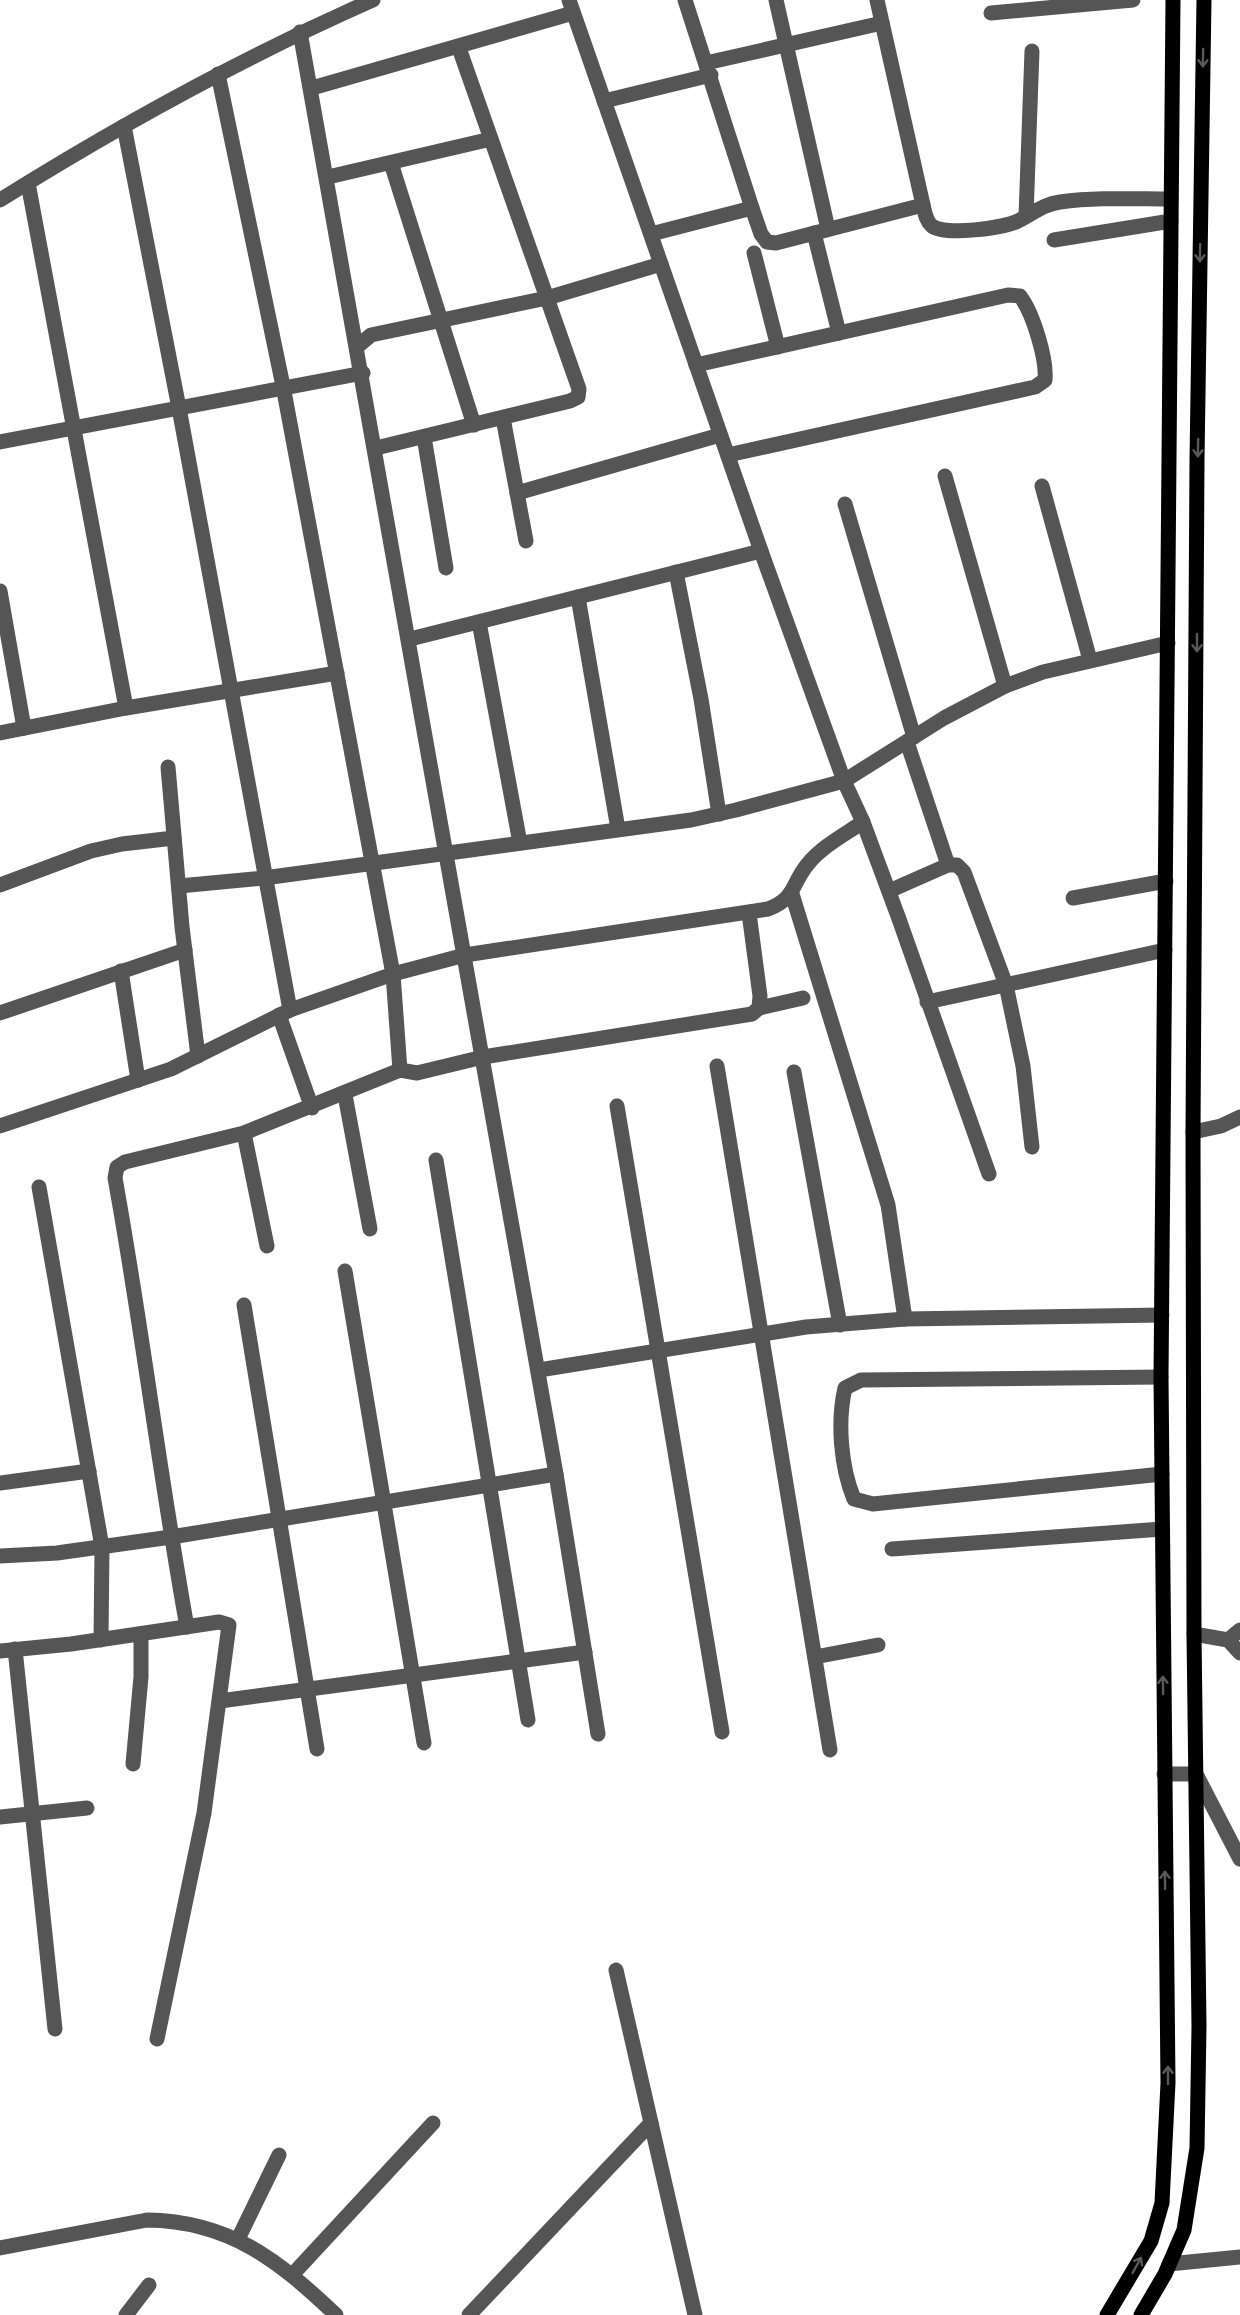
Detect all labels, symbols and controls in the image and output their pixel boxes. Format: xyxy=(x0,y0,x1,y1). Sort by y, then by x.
one-way arrow xyxy=(1197,48,1209,68)
one-way arrow xyxy=(1194,243,1206,263)
one-way arrow xyxy=(1192,438,1203,458)
one-way arrow xyxy=(1191,633,1203,653)
one-way arrow xyxy=(1157,1676,1169,1696)
one-way arrow xyxy=(1159,1871,1171,1891)
one-way arrow xyxy=(1162,2066,1174,2086)
one-way arrow xyxy=(1131,2257,1143,2274)

